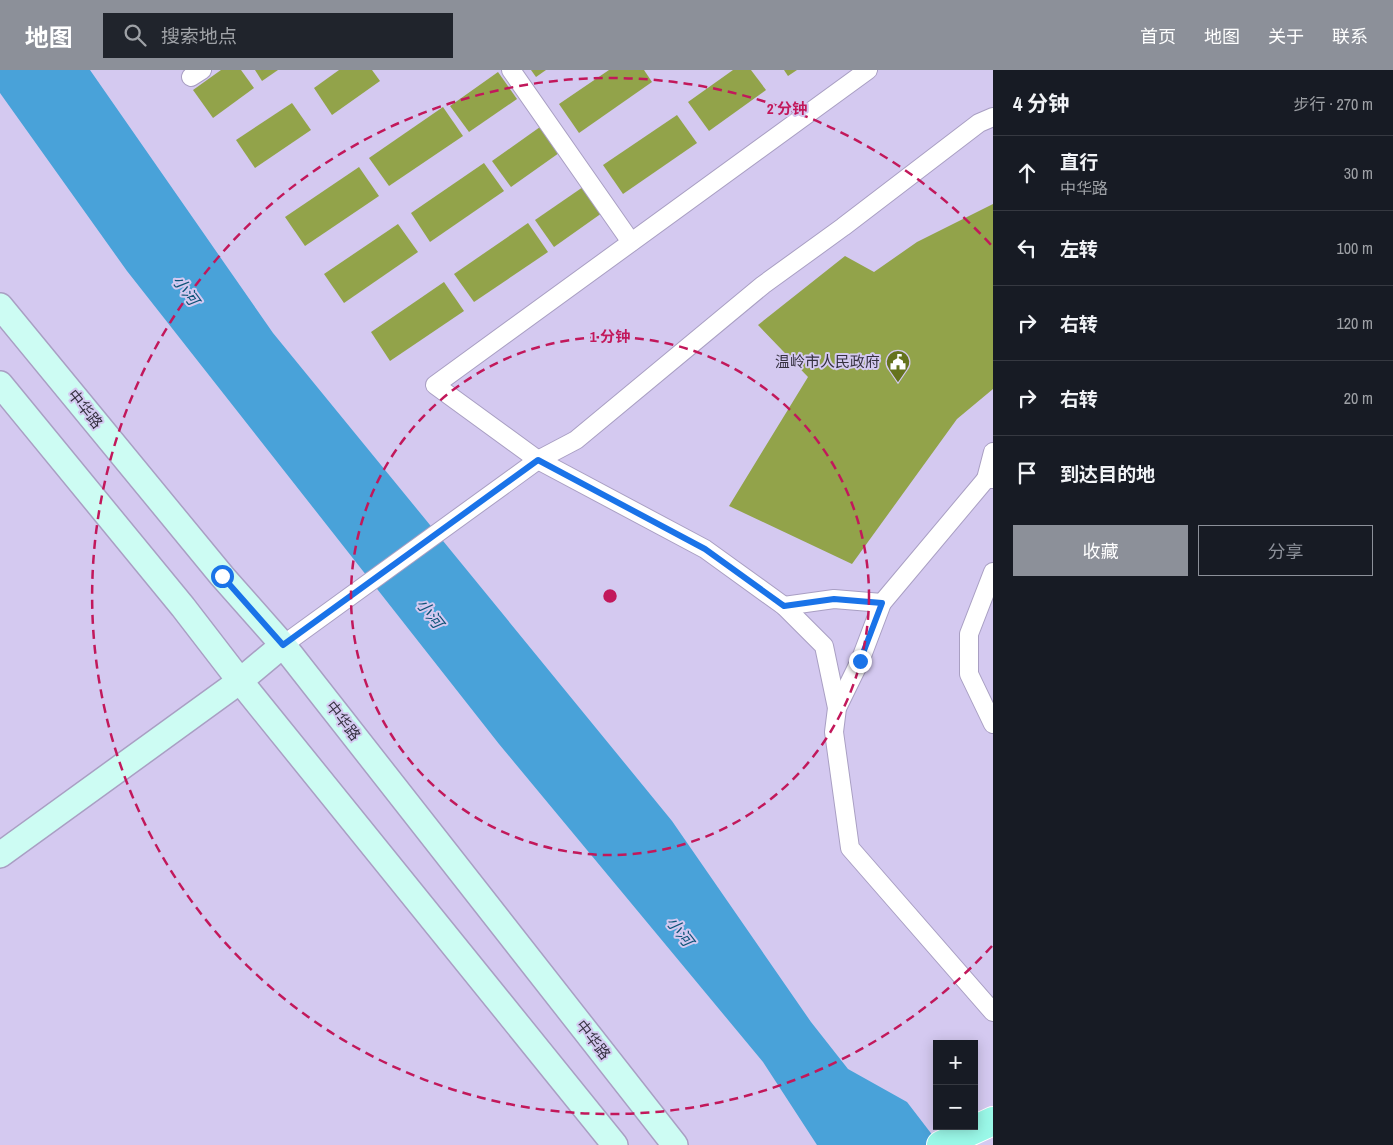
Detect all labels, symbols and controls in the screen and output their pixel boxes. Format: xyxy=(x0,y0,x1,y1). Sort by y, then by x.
search box xyxy=(103,13,453,58)
text: 地图 xyxy=(25,21,73,53)
icon: search xyxy=(121,21,149,49)
text: 搜索地点 xyxy=(161,23,237,49)
text: 首页 xyxy=(1140,24,1176,49)
text: 地图 xyxy=(1204,24,1240,49)
text: 关于 xyxy=(1268,24,1304,49)
text: 联系 xyxy=(1332,24,1368,49)
text: 4 分钟 xyxy=(1013,89,1069,118)
text: 步行 · 270 m xyxy=(1294,93,1373,115)
text: 2 分钟 xyxy=(767,98,807,119)
text: 直行 xyxy=(1060,149,1098,175)
icon: ahead xyxy=(1013,159,1041,187)
text: 30 m xyxy=(1344,162,1373,184)
text: 中华路 xyxy=(1060,177,1108,199)
icon: left xyxy=(1013,234,1041,262)
text: 左转 xyxy=(1060,236,1098,262)
text: 100 m xyxy=(1337,237,1373,259)
water label: 小河 xyxy=(168,271,206,312)
icon: right xyxy=(1013,309,1041,337)
text: 右转 xyxy=(1060,311,1098,337)
text: 120 m xyxy=(1337,312,1373,334)
text: 1 分钟 xyxy=(590,326,630,347)
public building icon: 温岭市人民政府 xyxy=(885,349,911,383)
place label: 温岭市人民政府 xyxy=(775,351,880,372)
icon: right xyxy=(1013,384,1041,412)
street label: 中华路 xyxy=(63,385,108,433)
text: 右转 xyxy=(1060,386,1098,412)
text: 20 m xyxy=(1344,387,1373,409)
icon: arrive xyxy=(1013,459,1041,487)
text: 到达目的地 xyxy=(1060,461,1155,487)
button: 收藏 xyxy=(1013,525,1188,576)
button: 分享 xyxy=(1198,525,1373,576)
route start xyxy=(211,565,234,588)
centre of rings xyxy=(601,587,619,605)
water label: 小河 xyxy=(411,594,450,635)
route end xyxy=(849,650,872,673)
street label: 中华路 xyxy=(321,696,366,745)
water label: 小河 xyxy=(661,912,700,953)
street label: 中华路 xyxy=(571,1015,616,1064)
map controls xyxy=(933,1040,978,1130)
button: + xyxy=(933,1040,978,1085)
button: − xyxy=(933,1085,978,1130)

